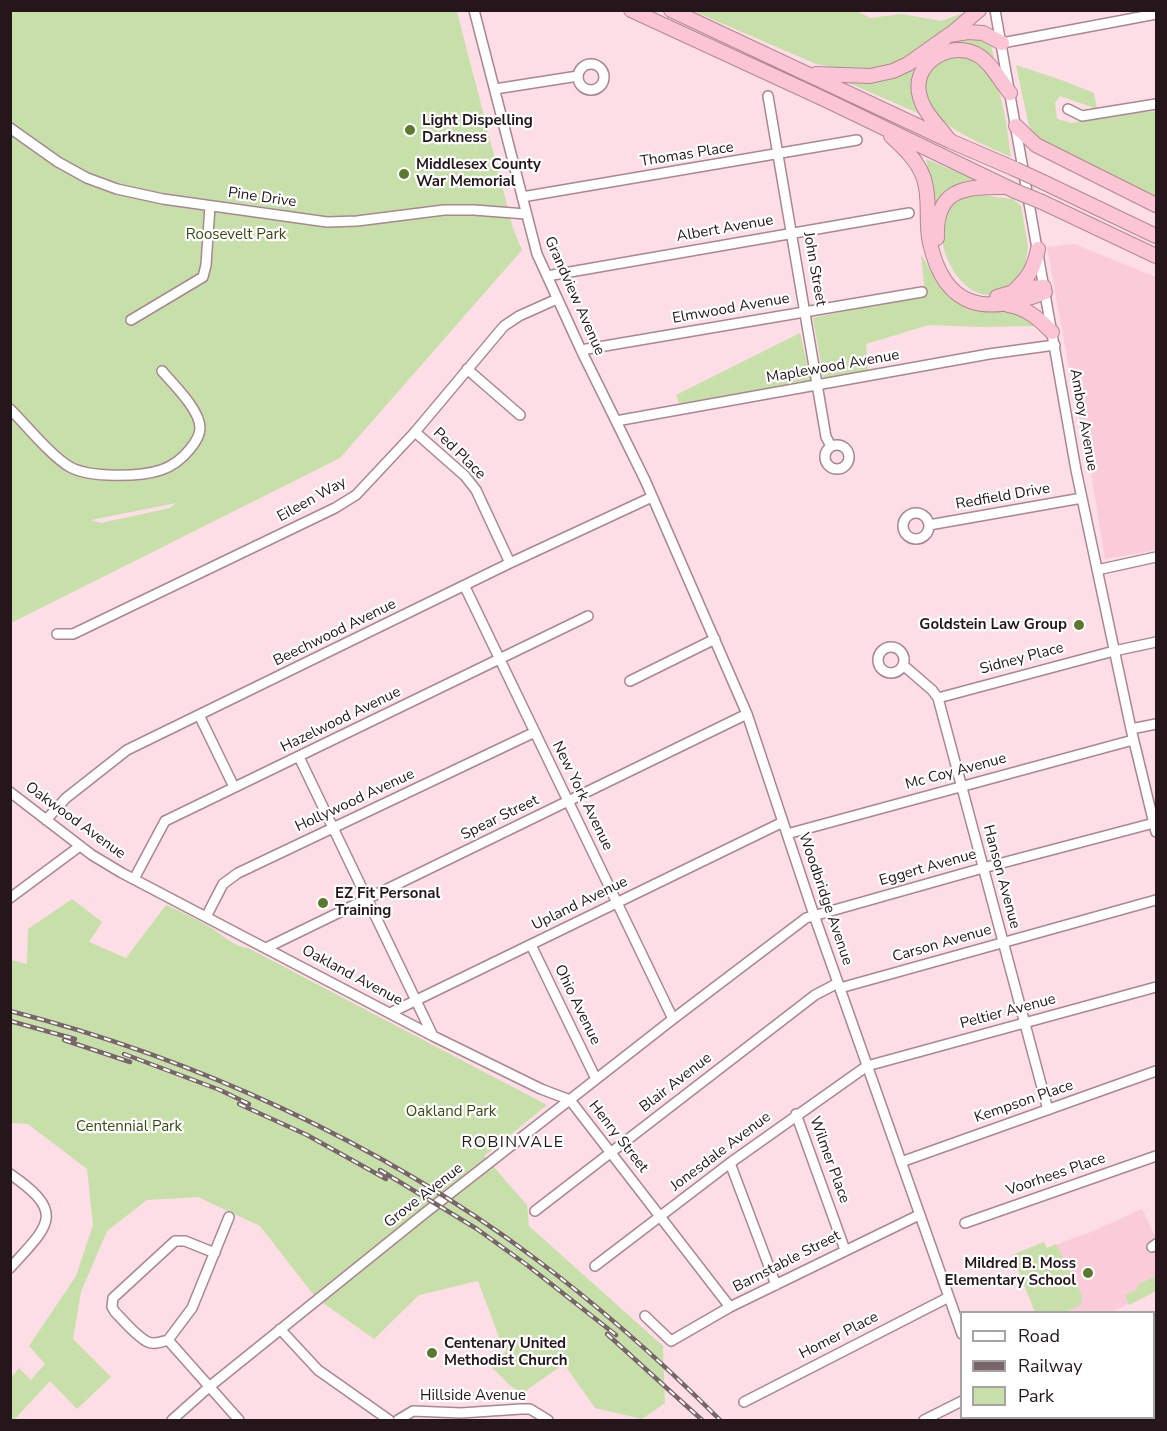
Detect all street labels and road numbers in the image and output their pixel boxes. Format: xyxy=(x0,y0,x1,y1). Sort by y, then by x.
street label: Thomas Place xyxy=(639,139,735,171)
street label: Pine Drive xyxy=(227,184,297,212)
street label: Albert Avenue xyxy=(675,212,775,246)
street label: John Street xyxy=(799,230,829,308)
street label: Grandview Avenue xyxy=(540,234,608,358)
street label: Elmwood Avenue xyxy=(671,290,791,328)
street label: Maplewood Avenue xyxy=(765,346,901,388)
street label: Amboy Avenue xyxy=(1065,368,1101,472)
street label: Ped Place xyxy=(429,424,489,484)
street label: Eileen Way xyxy=(274,474,350,526)
street label: Redfield Drive xyxy=(954,480,1052,514)
street label: Beechwood Avenue xyxy=(271,595,399,671)
street label: Sidney Place xyxy=(978,639,1066,679)
street label: Hazelwood Avenue xyxy=(278,683,404,757)
street label: New York Avenue xyxy=(548,738,616,854)
street label: Mc Coy Avenue xyxy=(903,750,1009,794)
street label: Hollywood Avenue xyxy=(293,766,417,836)
street label: Oakwood Avenue xyxy=(21,779,129,863)
street label: Spear Street xyxy=(458,791,542,845)
street label: Hanson Avenue xyxy=(978,823,1024,931)
street label: Woodbridge Avenue xyxy=(794,830,856,968)
street label: Eggert Avenue xyxy=(877,846,979,890)
street label: Upland Avenue xyxy=(529,873,631,935)
street label: Carson Avenue xyxy=(890,921,994,967)
street label: Oakland Avenue xyxy=(299,942,405,1010)
street label: Ohio Avenue xyxy=(550,962,604,1048)
street label: Peltier Avenue xyxy=(958,991,1058,1033)
street label: Blair Avenue xyxy=(636,1049,716,1117)
street label: Kempson Place xyxy=(972,1077,1076,1127)
street label: Henry Street xyxy=(584,1097,652,1177)
street label: Jonesdale Avenue xyxy=(667,1108,775,1196)
street label: Wilmer Place xyxy=(805,1114,853,1206)
street label: Voorhees Place xyxy=(1004,1150,1108,1200)
street label: Grove Avenue xyxy=(381,1160,467,1232)
street label: Barnstable Street xyxy=(730,1227,844,1297)
street label: Homer Place xyxy=(796,1308,882,1364)
street label: Hillside Avenue xyxy=(420,1387,526,1405)

